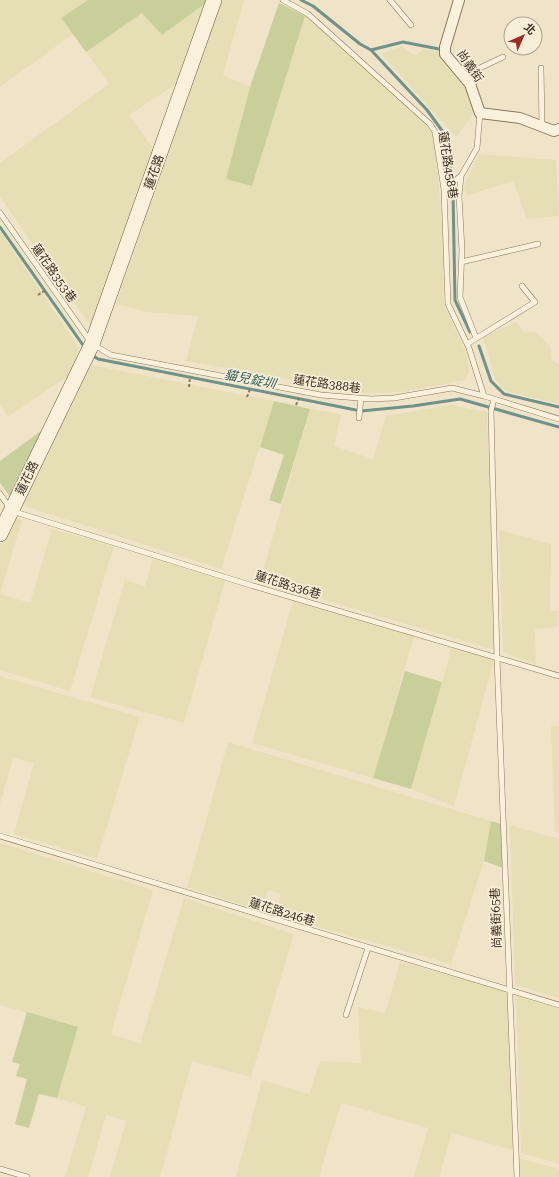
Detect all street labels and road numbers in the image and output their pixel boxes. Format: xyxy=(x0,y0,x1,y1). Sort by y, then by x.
street label: 尚義街 xyxy=(454,47,486,85)
street label: 蓮花路458巷 xyxy=(436,130,460,200)
street label: 蓮花路 xyxy=(142,153,166,191)
street label: 蓮花路353巷 xyxy=(29,241,79,305)
street label: 蓮花路388巷 xyxy=(292,372,362,396)
street label: 蓮花路 xyxy=(13,459,41,497)
street label: 蓮花路336巷 xyxy=(253,568,323,602)
street label: 尚義街65巷 xyxy=(488,887,504,949)
street label: 蓮花路246巷 xyxy=(247,895,317,929)

